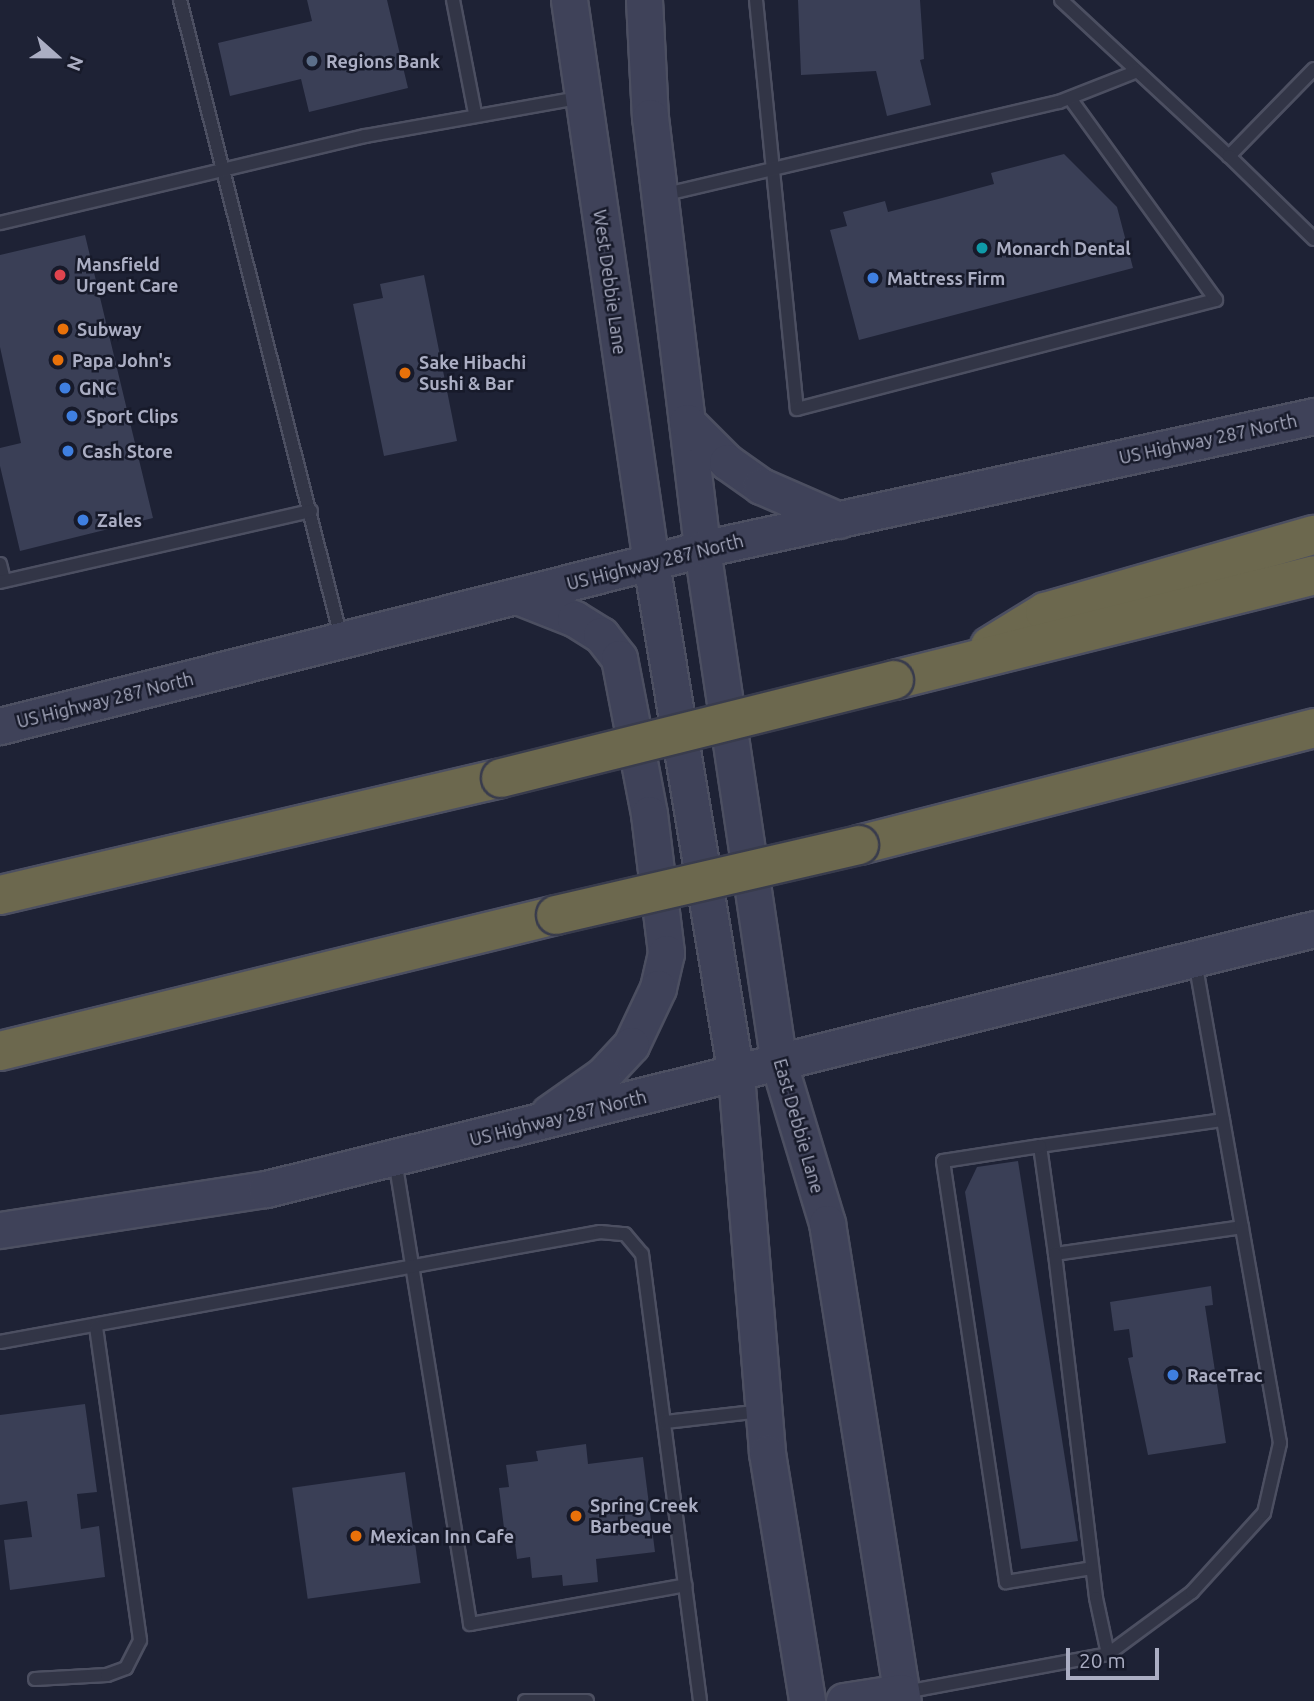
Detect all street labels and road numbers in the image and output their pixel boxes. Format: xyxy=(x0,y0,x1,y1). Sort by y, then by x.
street label: West Debbie Lane xyxy=(589,208,631,356)
street label: US Highway 287 North xyxy=(1117,410,1299,468)
street label: US Highway 287 North xyxy=(564,530,746,594)
street label: US Highway 287 North xyxy=(14,668,196,732)
street label: East Debbie Lane xyxy=(769,1056,829,1196)
street label: US Highway 287 North xyxy=(467,1086,649,1150)

